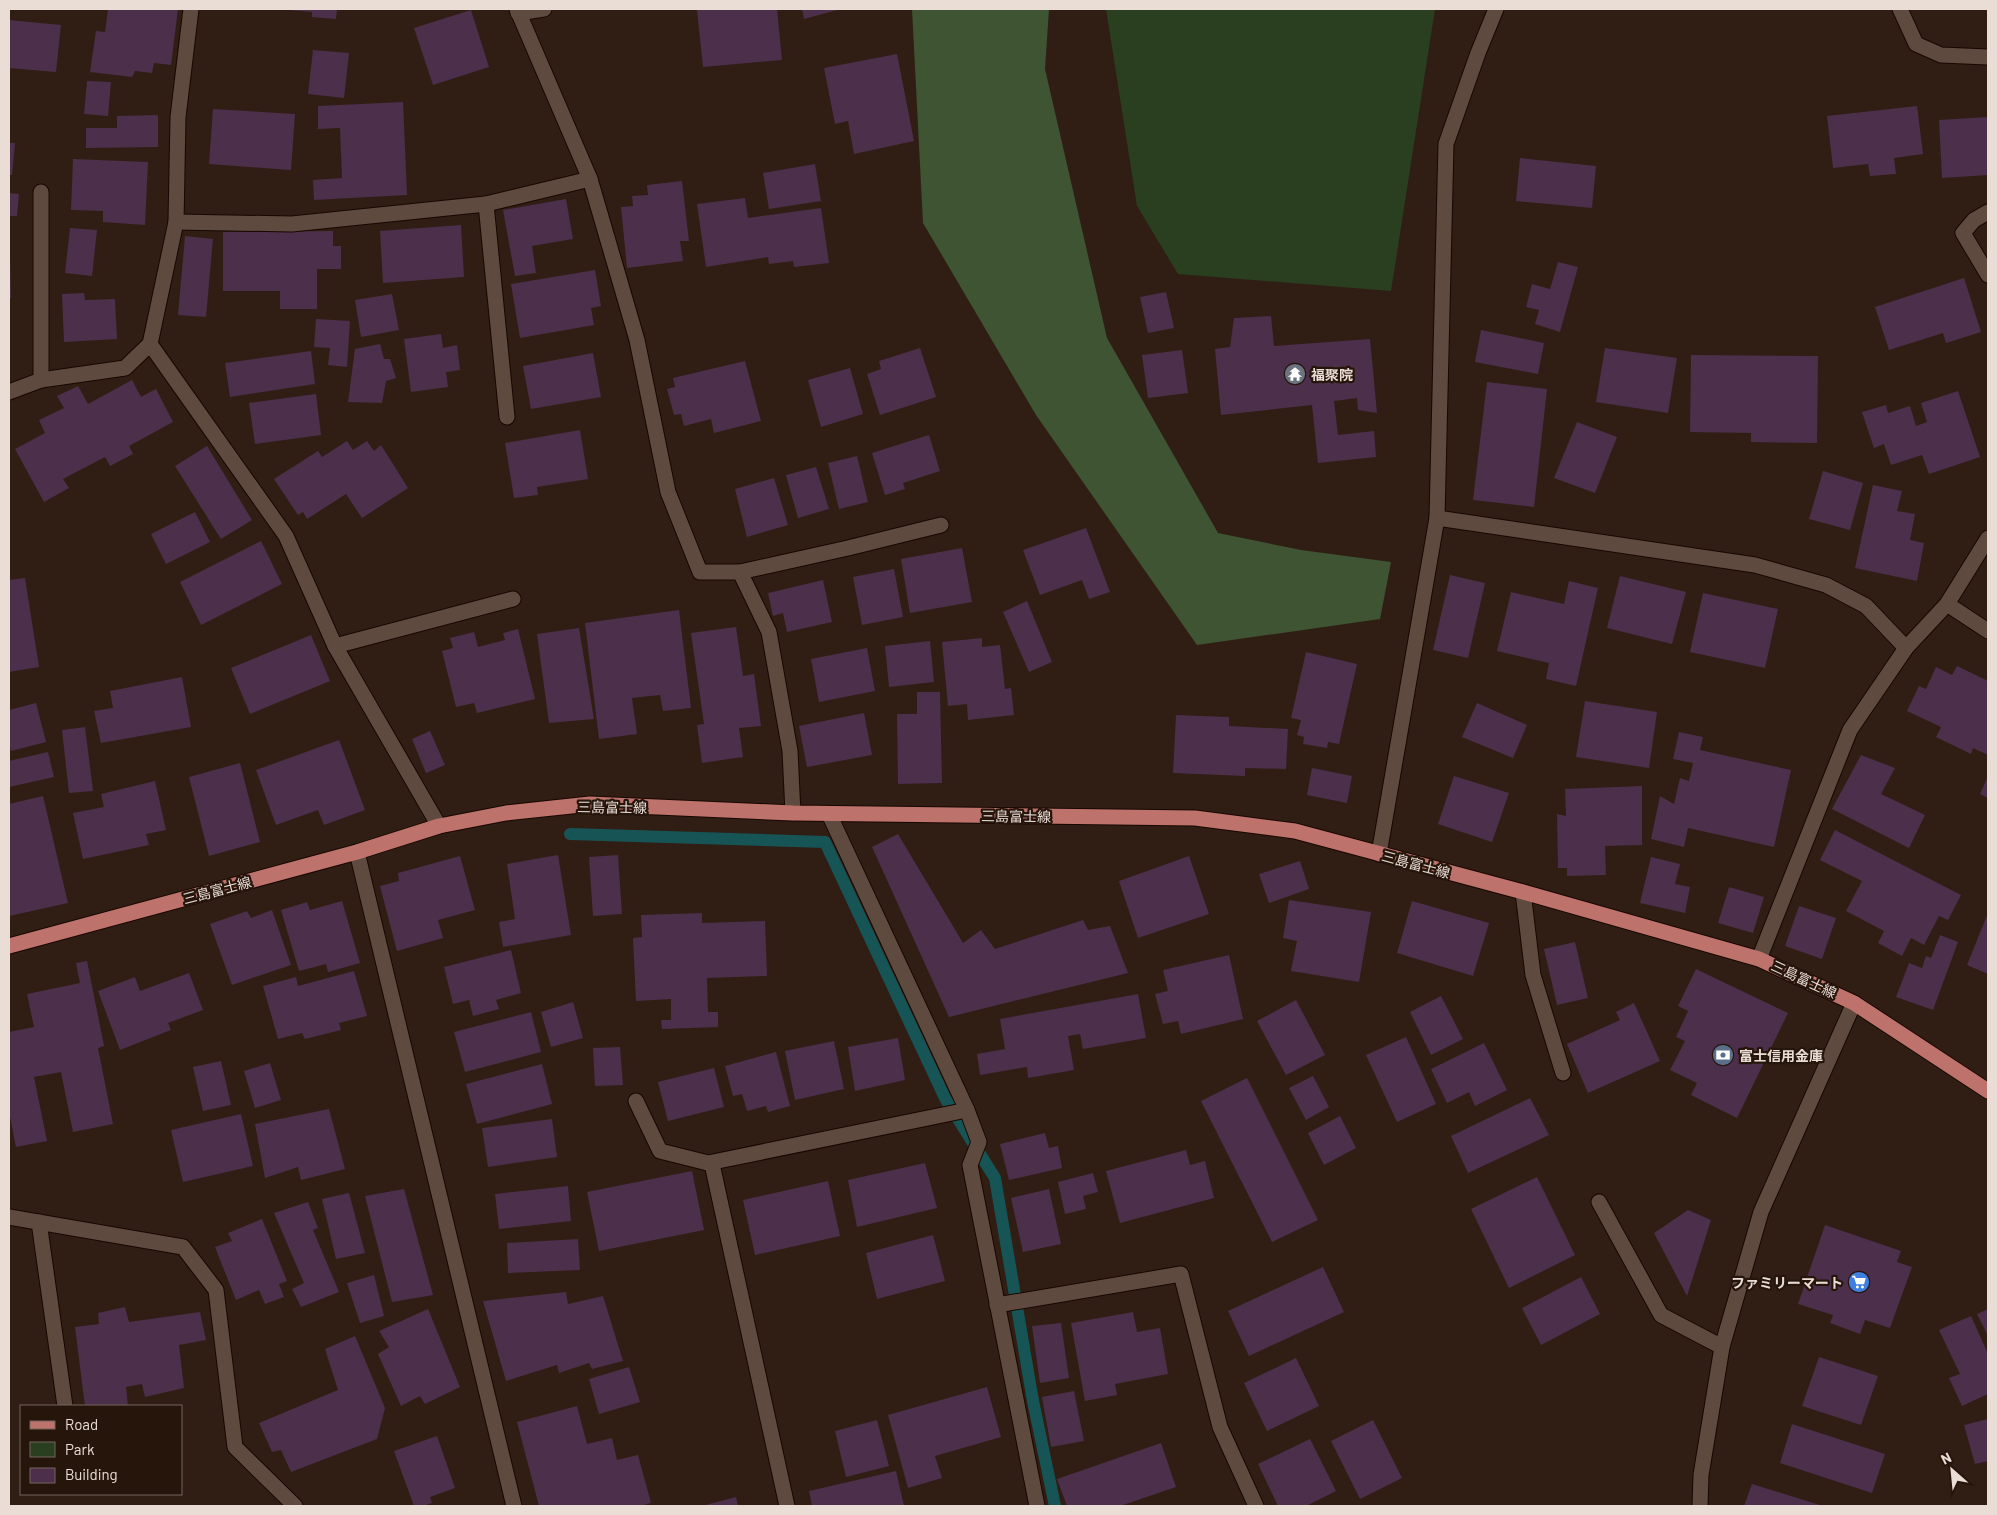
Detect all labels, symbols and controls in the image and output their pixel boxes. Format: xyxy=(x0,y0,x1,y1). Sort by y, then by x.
temple icon: 福聚院 xyxy=(1283,362,1307,386)
place label: 福聚院 xyxy=(1311,366,1353,383)
street label: 三島富士線 xyxy=(577,798,647,816)
street label: 三島富士線 xyxy=(981,807,1051,825)
street label: 三島富士線 xyxy=(1380,847,1452,881)
street label: 三島富士線 xyxy=(181,873,253,907)
street label: 三島富士線 xyxy=(1769,957,1839,1001)
bank icon: 富士信用金庫 xyxy=(1711,1043,1735,1067)
place label: 富士信用金庫 xyxy=(1739,1047,1823,1064)
supermarket icon: ファミリーマート xyxy=(1847,1270,1871,1294)
place label: ファミリーマート xyxy=(1731,1274,1843,1291)
legend xyxy=(20,1405,182,1495)
text: Road xyxy=(65,1415,98,1433)
text: Park xyxy=(65,1440,95,1458)
north arrow xyxy=(1927,1445,1977,1495)
text: N xyxy=(1938,1448,1954,1468)
text: Building xyxy=(65,1465,118,1483)

